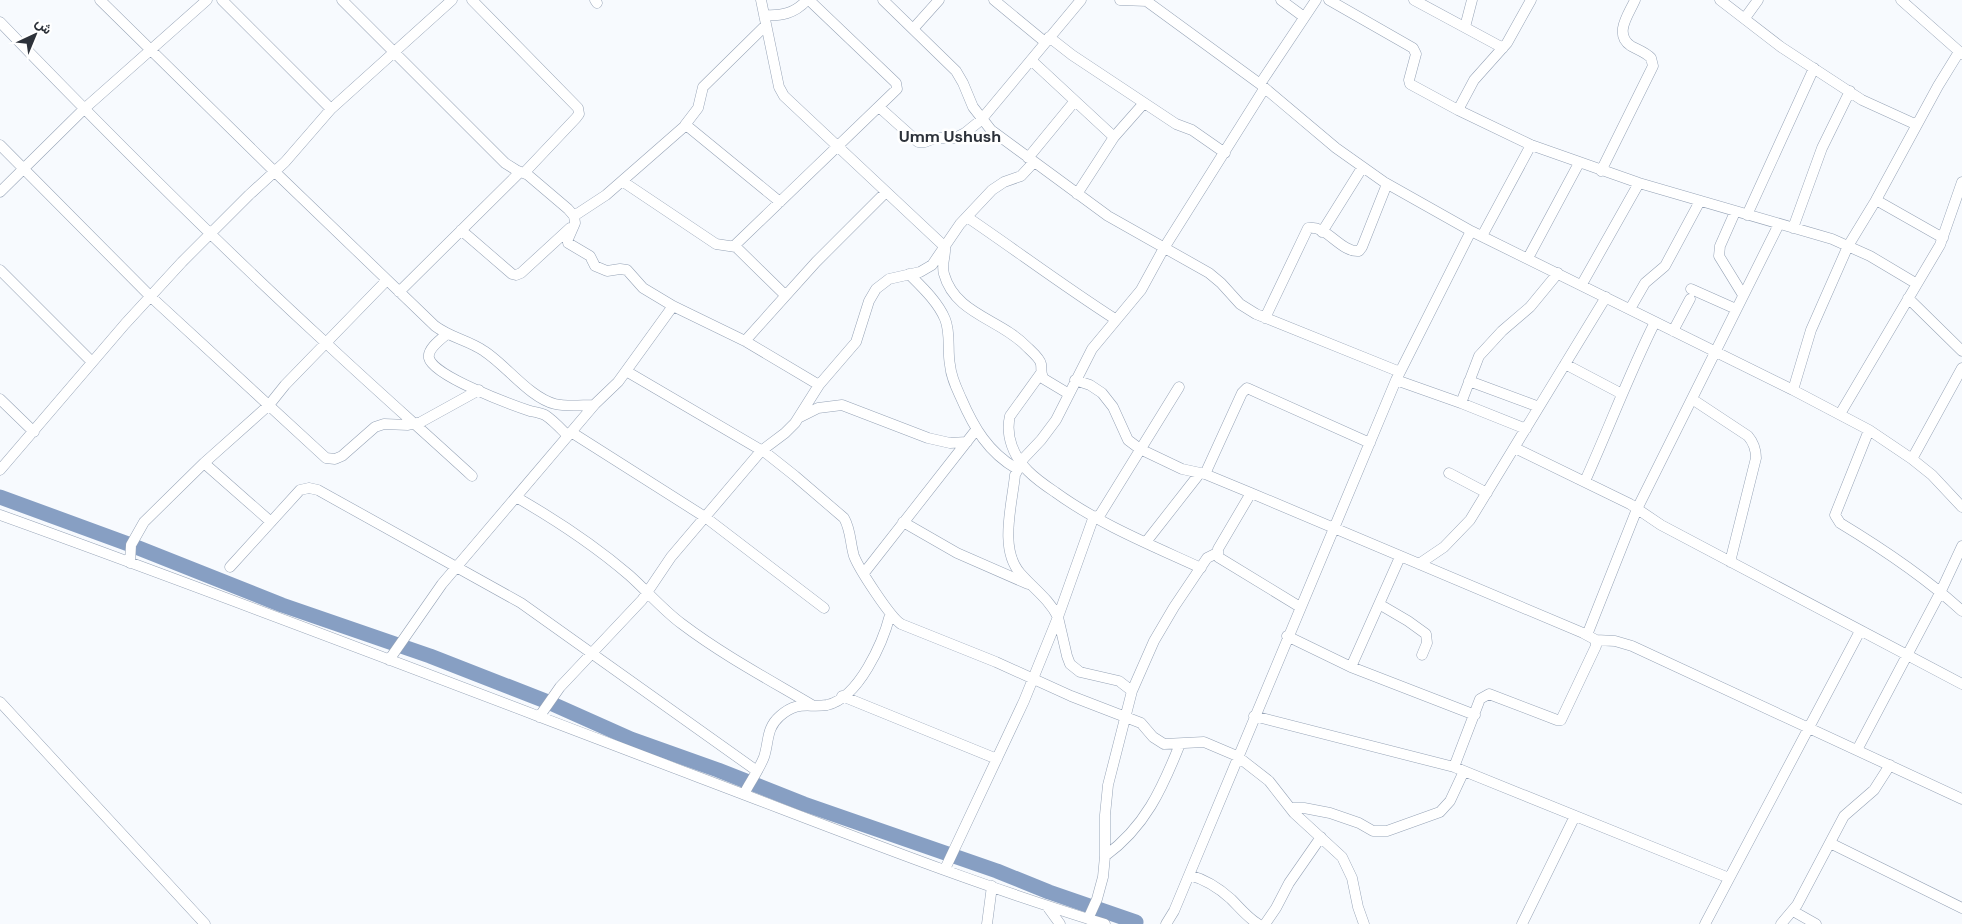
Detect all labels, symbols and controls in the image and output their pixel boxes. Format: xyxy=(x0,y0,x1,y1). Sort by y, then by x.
north arrow xyxy=(10,10,60,60)
text: ش xyxy=(32,13,56,38)
district label: Umm Ushush xyxy=(899,126,1001,147)

